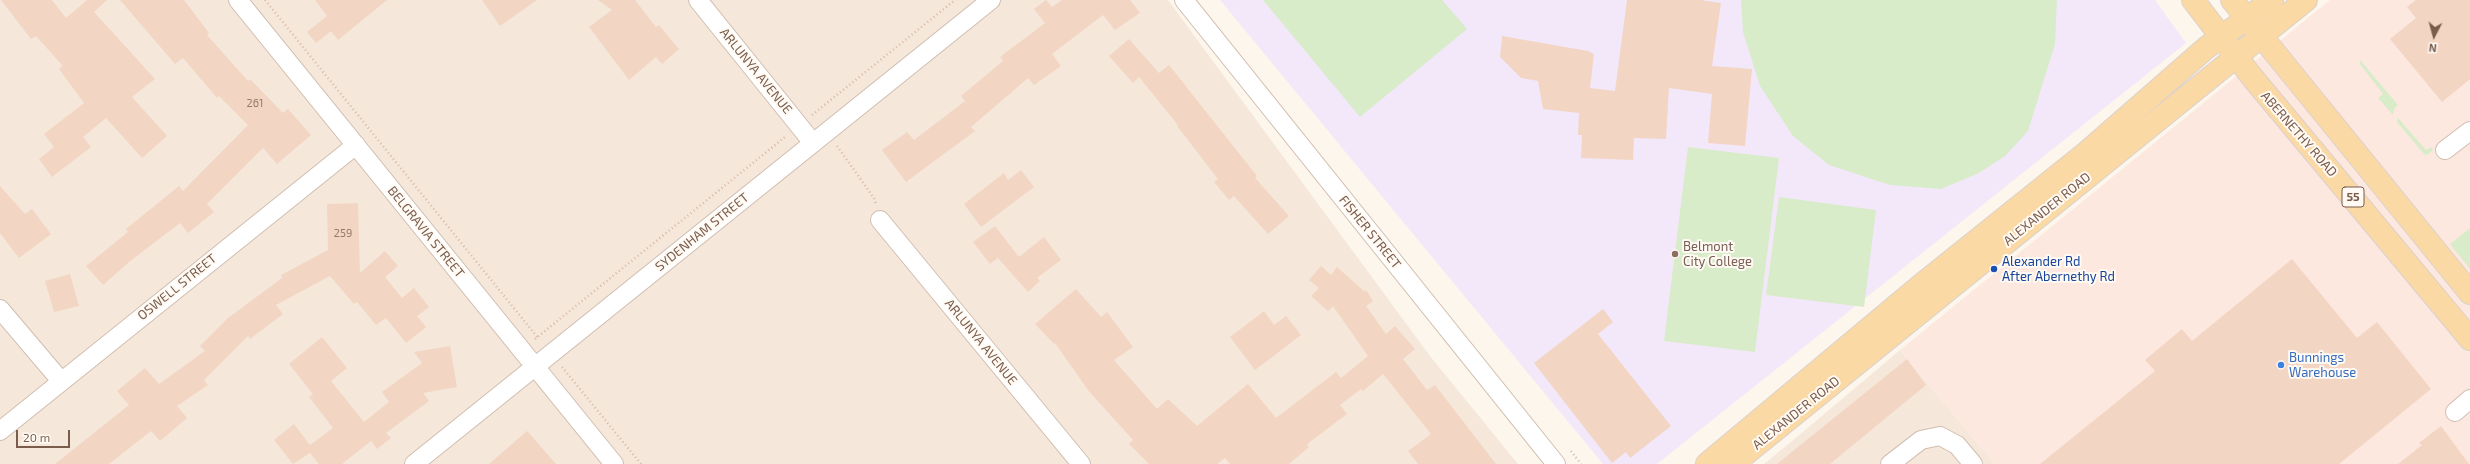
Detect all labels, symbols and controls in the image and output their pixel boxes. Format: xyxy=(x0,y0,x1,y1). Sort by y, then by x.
north arrow xyxy=(2414,16,2454,56)
street label: ARLUNYA AVENUE xyxy=(717,25,795,117)
text: N xyxy=(2428,42,2437,55)
street label: ABERNETHY ROAD xyxy=(2258,88,2340,180)
house number: 261 xyxy=(247,96,263,110)
street label: ALEXANDER ROAD xyxy=(2000,169,2094,249)
street label: BELGRAVIA STREET xyxy=(384,183,468,281)
road number: 55 xyxy=(2342,187,2364,207)
street label: SYDENHAM STREET xyxy=(652,190,752,274)
street label: FISHER STREET xyxy=(1336,192,1404,272)
house number: 259 xyxy=(334,226,352,240)
place label: Belmont City College xyxy=(1683,239,1752,270)
marker: Belmont City College xyxy=(1670,249,1680,259)
street label: OSWELL STREET xyxy=(134,250,220,324)
place label: Alexander Rd After Abernethy Rd xyxy=(2002,254,2115,285)
marker: Alexander Rd After Abernethy Rd xyxy=(1989,264,1999,274)
street label: ARLUNYA AVENUE xyxy=(942,296,1020,388)
place label: Bunnings Warehouse xyxy=(2289,350,2356,381)
marker: Bunnings Warehouse xyxy=(2276,360,2286,370)
street label: ALEXANDER ROAD xyxy=(1749,373,1843,453)
scale bar xyxy=(18,422,72,448)
text: 20 m xyxy=(23,430,50,444)

